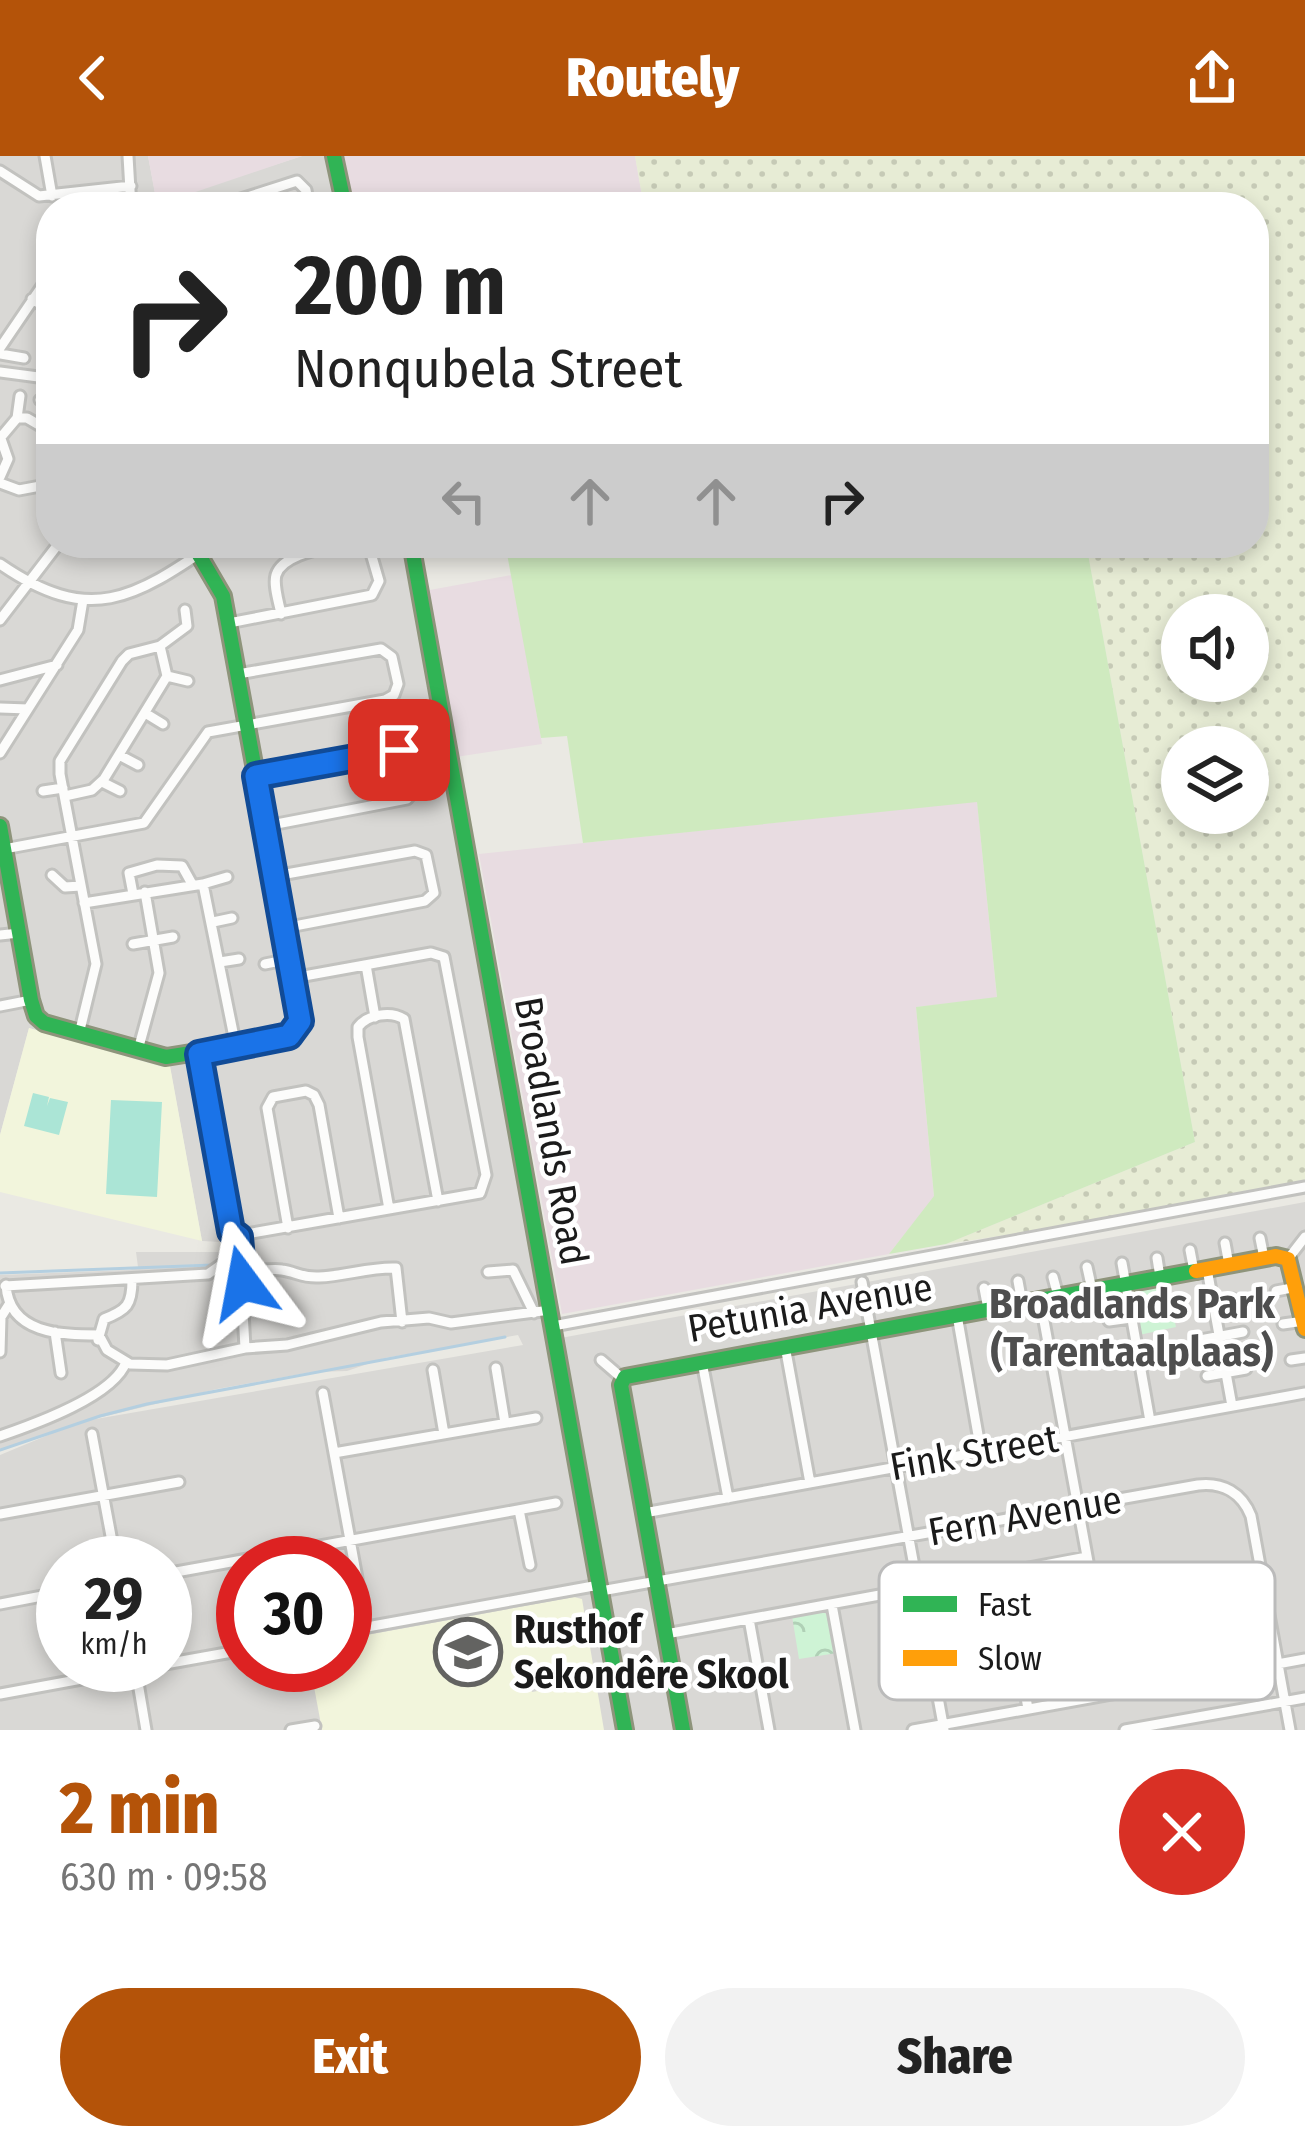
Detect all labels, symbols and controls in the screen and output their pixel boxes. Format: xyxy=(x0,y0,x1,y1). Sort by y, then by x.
icon: back xyxy=(60,45,126,111)
icon: share xyxy=(1179,45,1245,111)
text: Routely xyxy=(566,46,739,110)
text: 200 m xyxy=(294,235,506,336)
icon: right xyxy=(96,240,252,396)
text: Nonqubela Street xyxy=(294,337,682,401)
icon: left xyxy=(431,468,497,534)
icon: ahead xyxy=(557,468,623,534)
icon: ahead xyxy=(683,468,749,534)
icon: right xyxy=(809,468,875,534)
map controls xyxy=(1161,594,1269,834)
button: sound xyxy=(1161,594,1269,702)
pin xyxy=(348,699,450,801)
icon: arrive xyxy=(366,717,432,783)
button: layers xyxy=(1161,726,1269,834)
street label: Broadlands Road xyxy=(505,993,597,1269)
position arrow xyxy=(180,1220,306,1346)
street label: Petunia Avenue xyxy=(684,1264,936,1352)
district label: Broadlands Park (Tarentaalplaas) xyxy=(989,1279,1276,1377)
street label: Fink Street xyxy=(887,1416,1062,1490)
street label: Fern Avenue xyxy=(925,1476,1125,1556)
speed limit sign: 30 xyxy=(216,1536,372,1692)
legend xyxy=(879,1562,1275,1700)
text: 29 xyxy=(85,1563,143,1635)
text: Fast xyxy=(978,1585,1032,1625)
place label: Rusthof Sekondêre Skool xyxy=(514,1607,789,1698)
school or university icon: Rusthof Sekondêre Skool xyxy=(433,1617,503,1687)
text: km/h xyxy=(81,1626,147,1662)
text: Slow xyxy=(978,1639,1042,1679)
text: 2 min xyxy=(60,1766,219,1852)
button: close xyxy=(1119,1769,1245,1895)
text: 630 m · 09:58 xyxy=(60,1854,267,1900)
button: Exit xyxy=(60,1988,641,2126)
button: Share xyxy=(665,1988,1245,2126)

